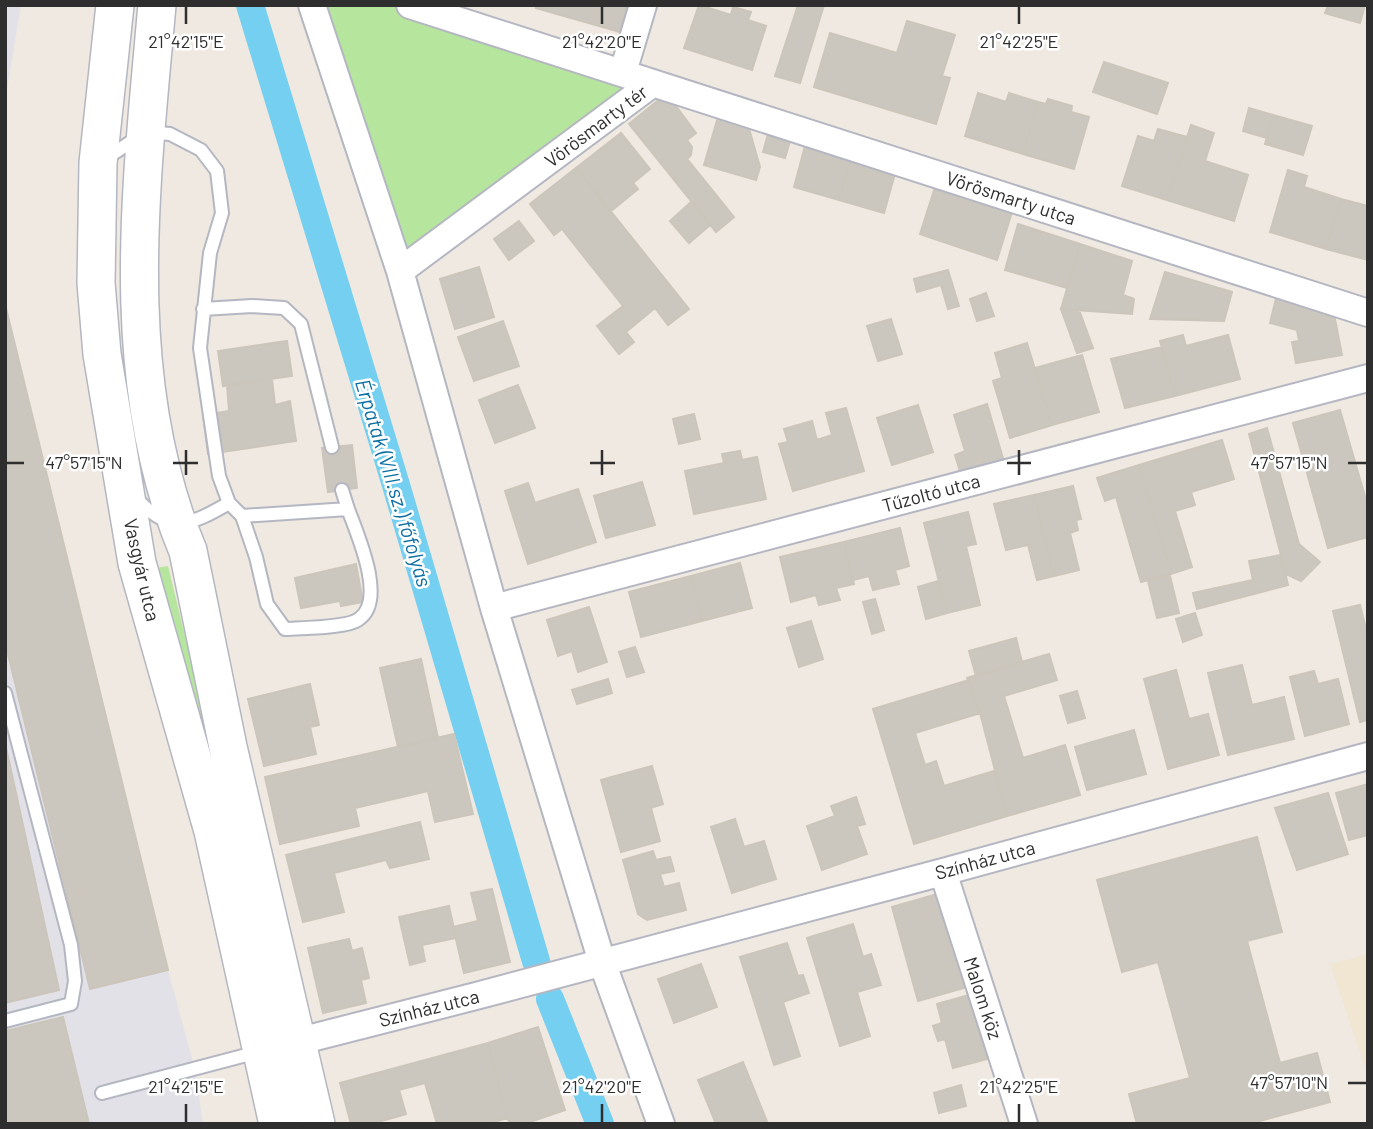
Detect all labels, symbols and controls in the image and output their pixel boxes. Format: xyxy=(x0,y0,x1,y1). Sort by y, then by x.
text: 21°42'15"E xyxy=(148,30,224,52)
text: 21°42'20"E xyxy=(562,30,642,52)
text: 21°42'25"E xyxy=(979,30,1059,52)
street label: Vörösmarty tér xyxy=(540,80,652,172)
street label: Vörösmarty utca xyxy=(943,166,1079,229)
water label: Érpatak (VIII.sz.) főfolyás xyxy=(351,376,438,590)
text: 47°57'15"N xyxy=(45,451,123,473)
text: 47°57'15"N xyxy=(1250,451,1328,473)
street label: Tűzoltó utca xyxy=(879,468,982,517)
street label: Vasgyár utca xyxy=(120,516,165,623)
street label: Színház utca xyxy=(932,835,1037,884)
street label: Malom köz xyxy=(959,954,1008,1042)
street label: Színház utca xyxy=(376,984,481,1031)
text: 47°57'10"N xyxy=(1250,1071,1328,1093)
text: 21°42'15"E xyxy=(148,1075,224,1097)
text: 21°42'20"E xyxy=(562,1075,642,1097)
text: 21°42'25"E xyxy=(979,1075,1059,1097)

